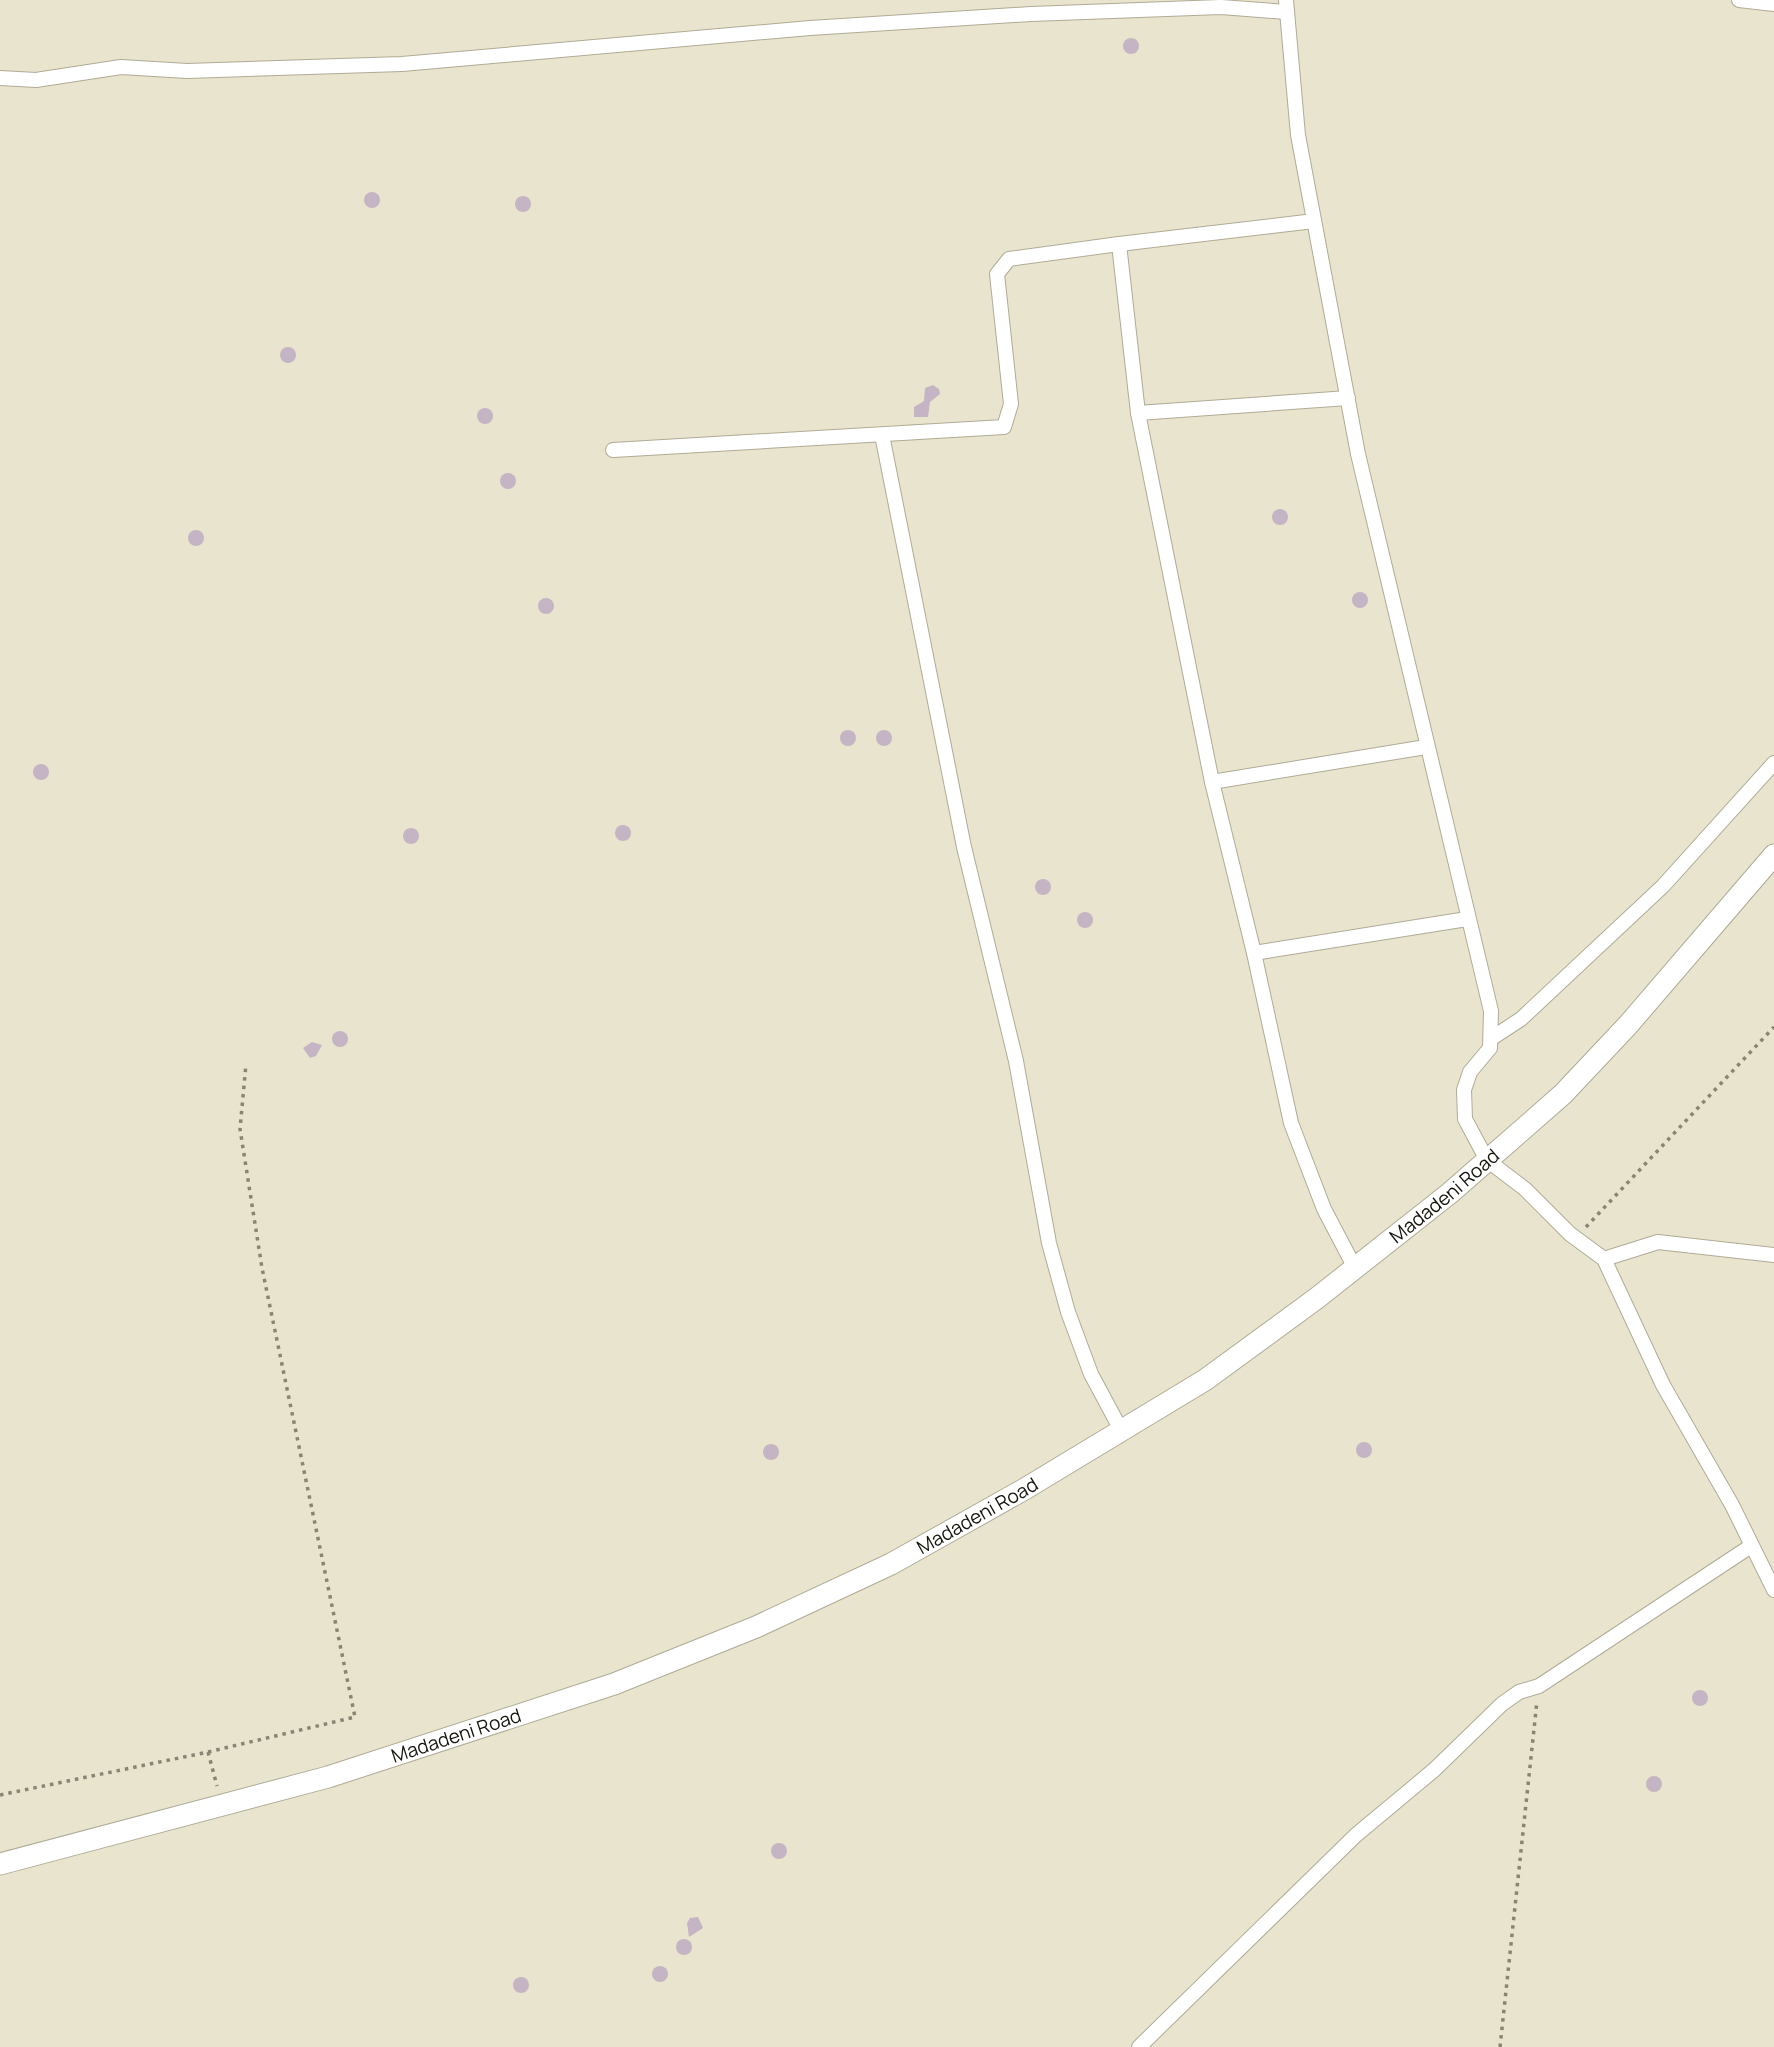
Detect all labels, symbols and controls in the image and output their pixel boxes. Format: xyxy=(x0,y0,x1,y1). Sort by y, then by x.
street label: Madadeni Road xyxy=(1384,1143,1505,1249)
street label: Madadeni Road xyxy=(912,1471,1043,1560)
street label: Madadeni Road xyxy=(388,1702,524,1769)

